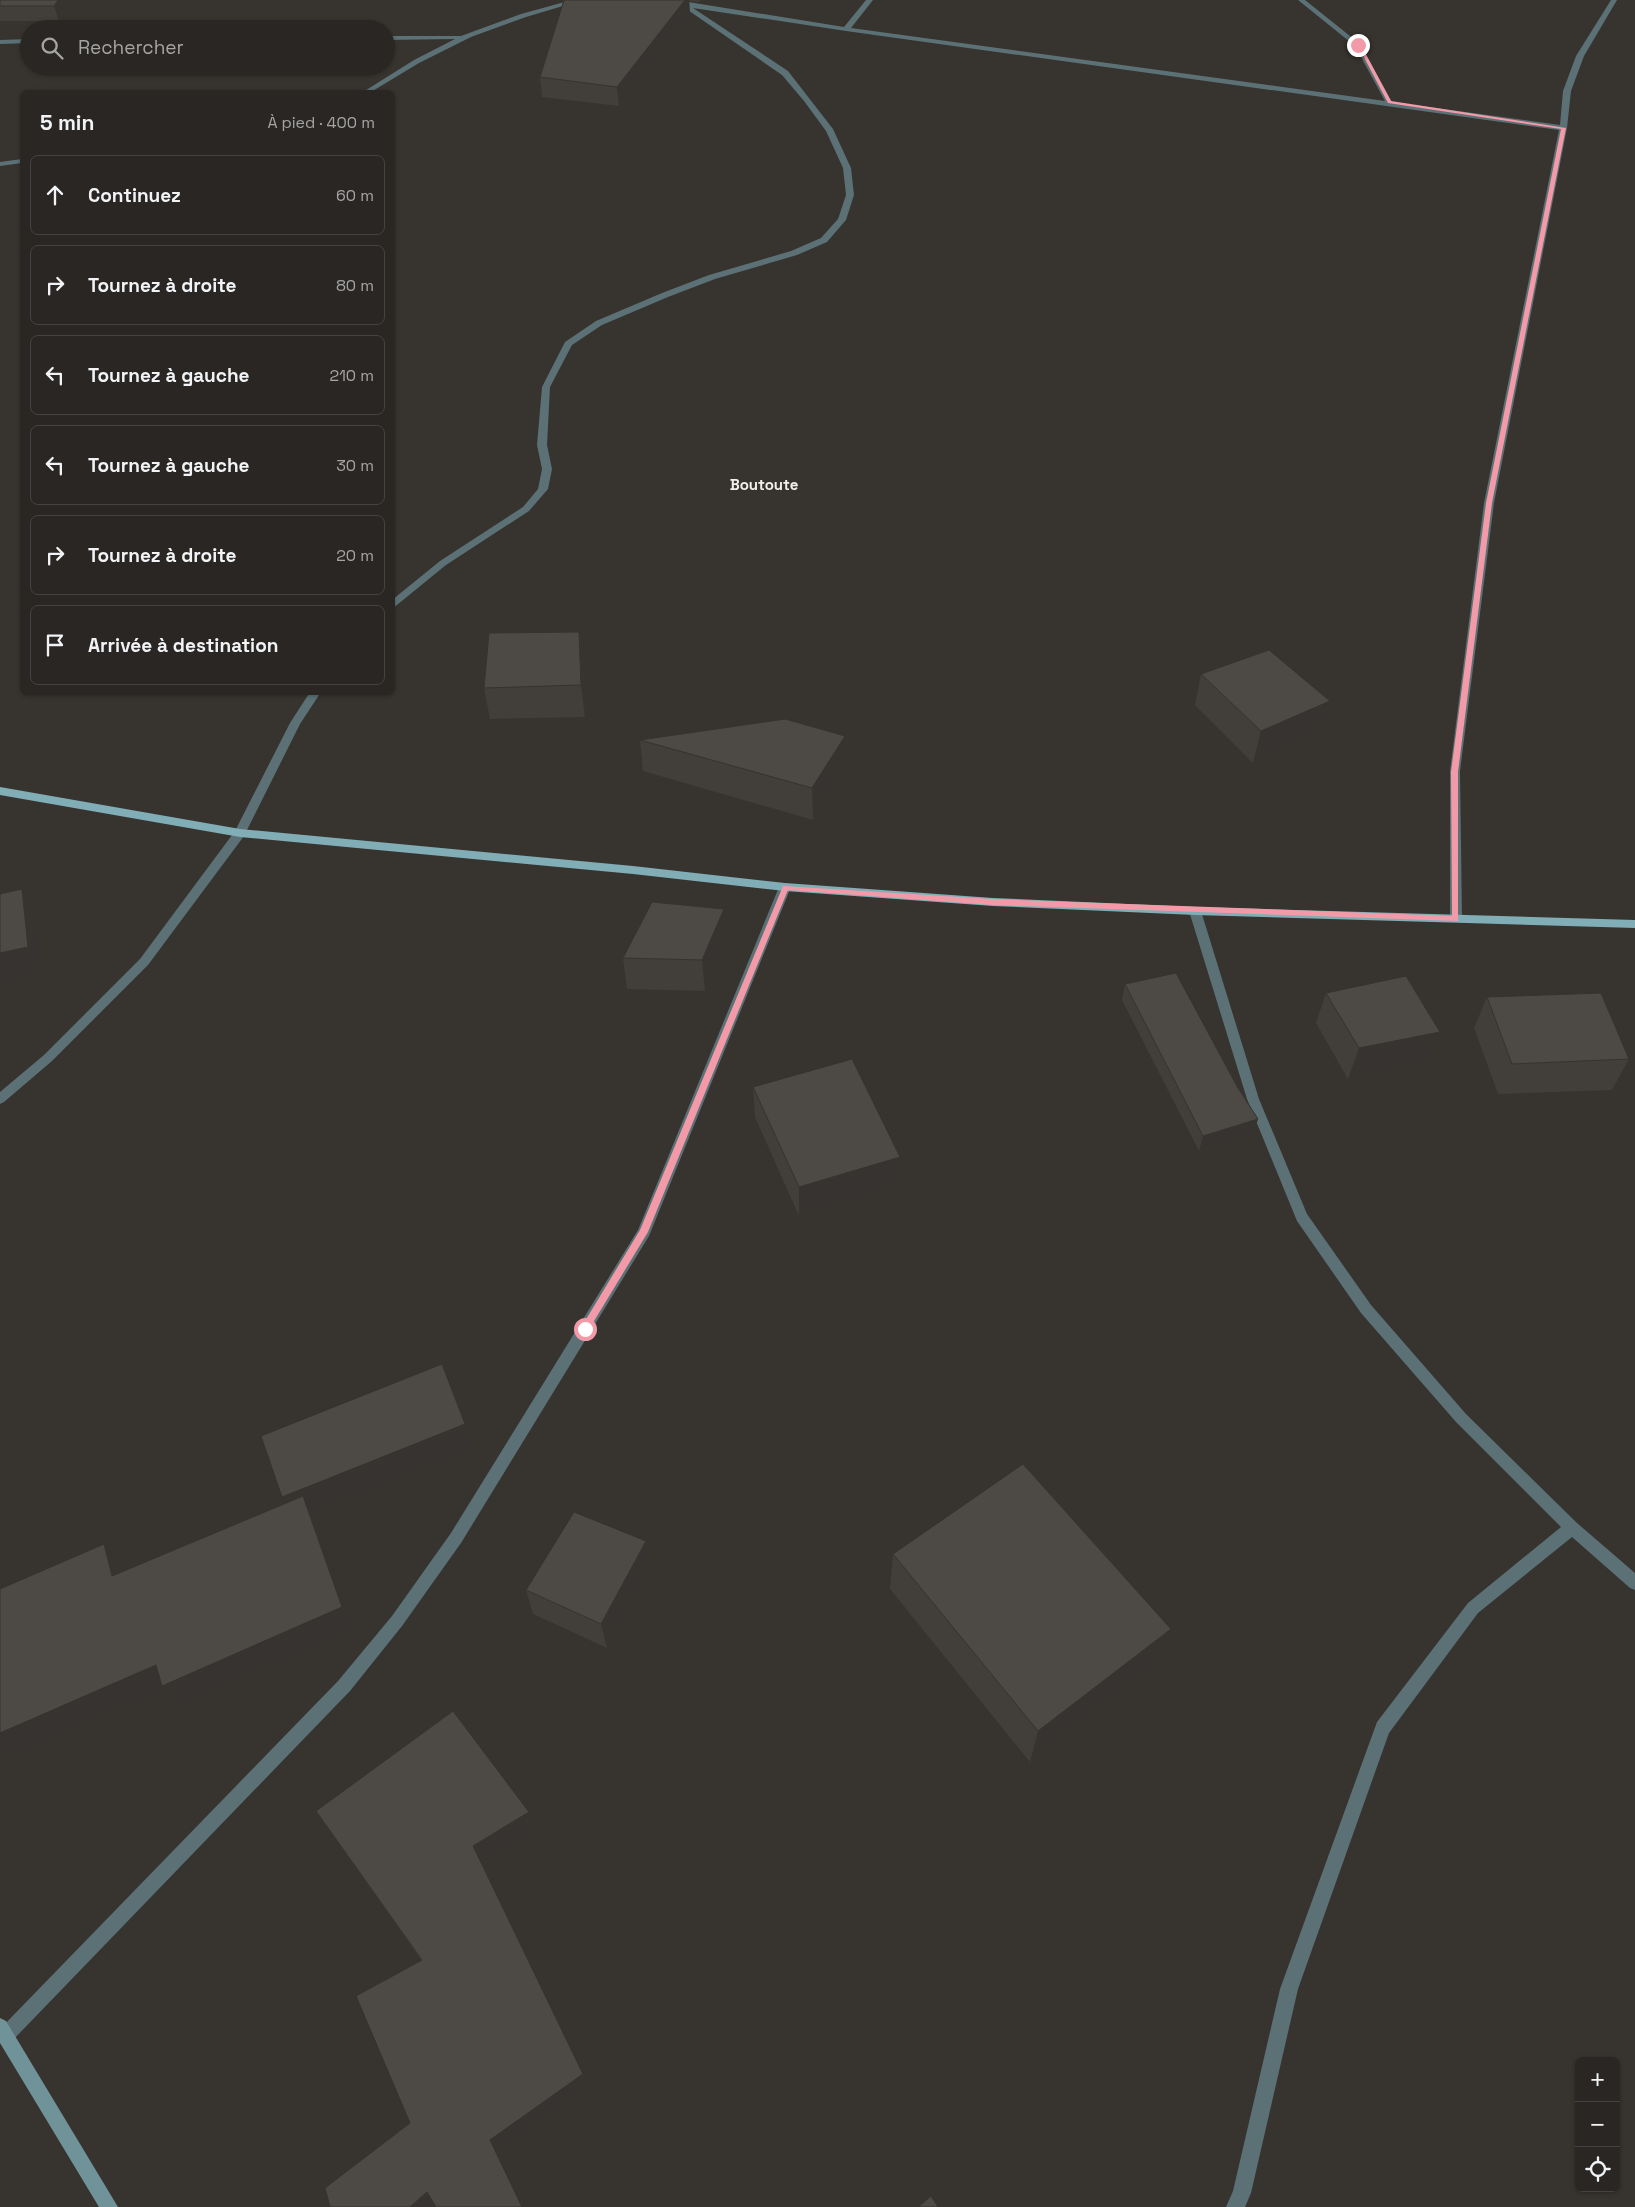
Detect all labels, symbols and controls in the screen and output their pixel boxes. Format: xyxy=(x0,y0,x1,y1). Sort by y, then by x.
search box xyxy=(20,20,395,75)
icon: search xyxy=(38,34,66,62)
route end xyxy=(1347,34,1370,57)
text: Rechercher xyxy=(78,35,184,60)
text: 5 min xyxy=(40,109,94,136)
text: À pied · 400 m xyxy=(267,112,375,133)
icon: ahead xyxy=(41,181,69,209)
text: Continuez xyxy=(88,183,181,208)
text: 60 m xyxy=(336,185,374,206)
icon: right xyxy=(41,271,69,299)
text: Tournez à droite xyxy=(88,273,237,298)
text: 80 m xyxy=(336,275,374,296)
icon: left xyxy=(41,361,69,389)
text: Tournez à gauche xyxy=(88,363,250,388)
text: 210 m xyxy=(330,365,374,386)
icon: left xyxy=(41,451,69,479)
text: Tournez à gauche xyxy=(88,453,250,478)
text: 30 m xyxy=(336,455,374,476)
district label: Boutoute xyxy=(730,475,799,494)
icon: right xyxy=(41,541,69,569)
text: Tournez à droite xyxy=(88,543,237,568)
text: 20 m xyxy=(336,545,374,566)
icon: arrive xyxy=(41,631,69,659)
text: Arrivée à destination xyxy=(88,633,278,658)
route start xyxy=(574,1318,597,1341)
map controls xyxy=(1575,2057,1620,2192)
button: + xyxy=(1575,2057,1620,2102)
button: − xyxy=(1575,2102,1620,2147)
button: locate xyxy=(1575,2147,1620,2192)

